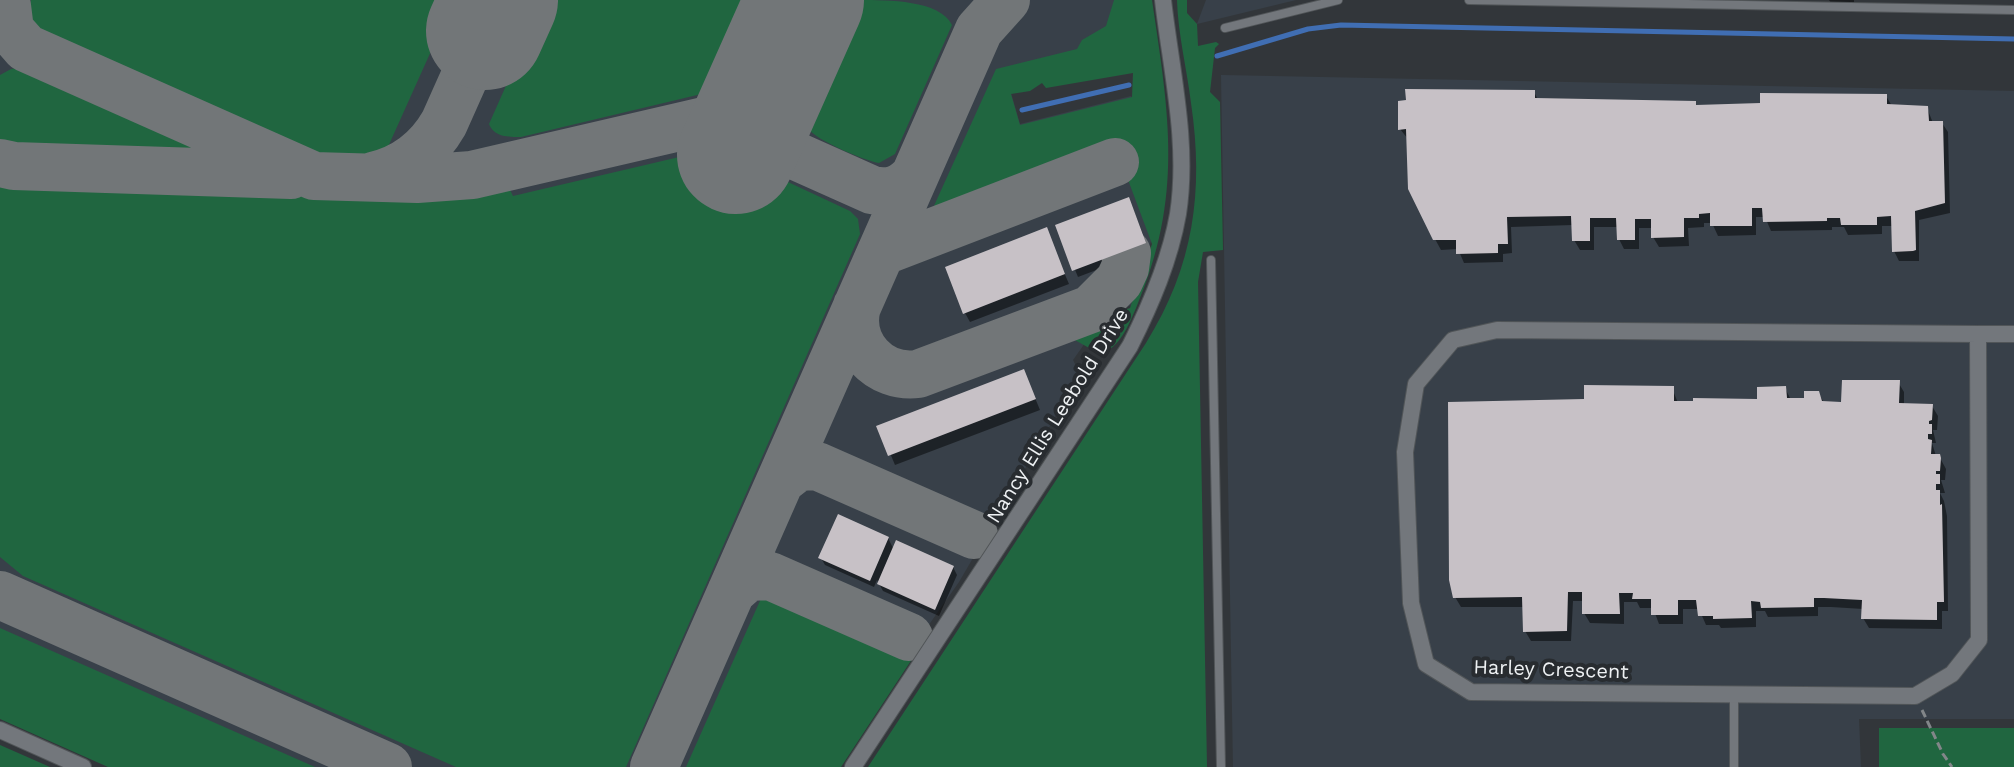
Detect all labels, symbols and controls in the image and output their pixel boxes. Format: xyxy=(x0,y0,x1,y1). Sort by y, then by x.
street label: Nancy Ellis Leebold Drive xyxy=(982,304,1134,528)
street label: Harley Crescent xyxy=(1473,655,1629,685)

